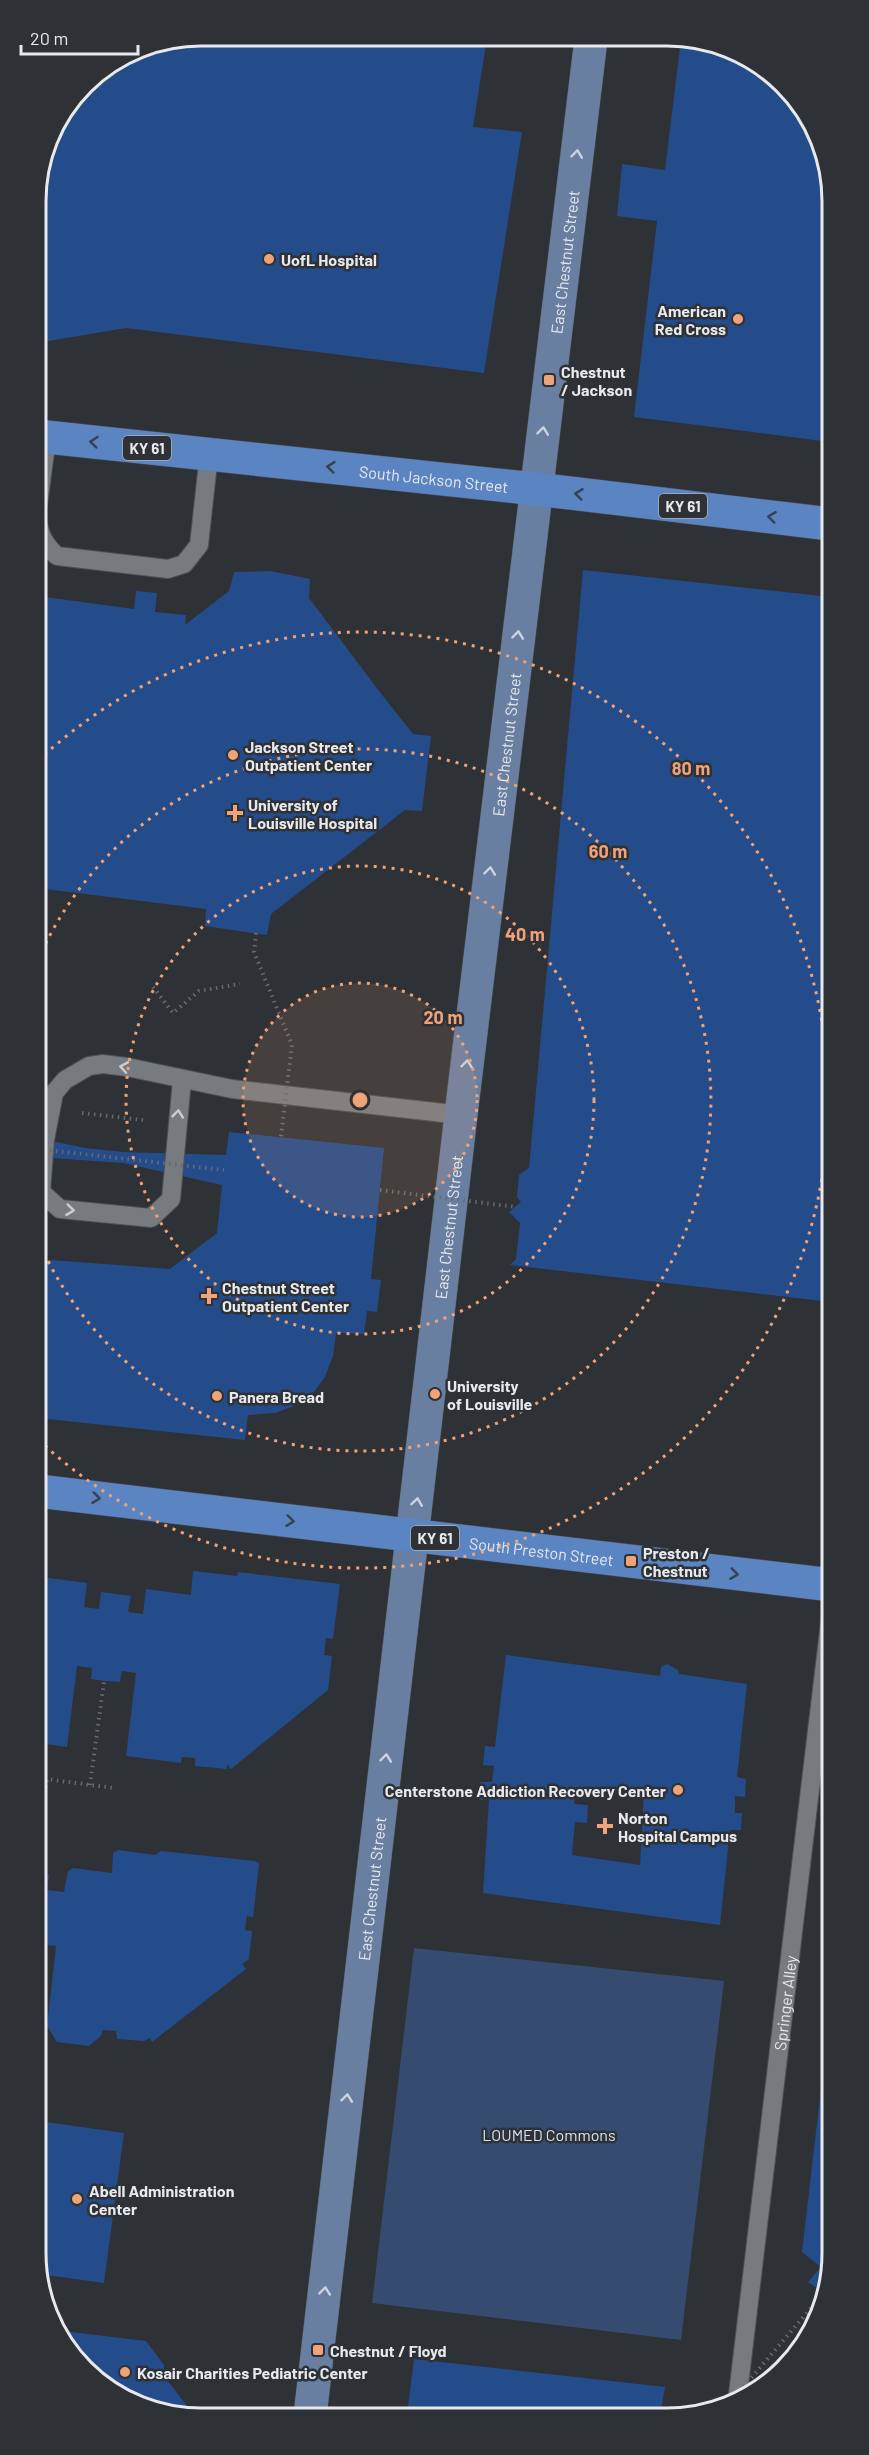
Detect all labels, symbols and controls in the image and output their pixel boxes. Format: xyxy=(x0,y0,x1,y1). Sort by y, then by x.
scale bar xyxy=(21,18,138,56)
text: 20 m xyxy=(30,27,68,49)
one-way arrow xyxy=(570,149,582,158)
street label: East Chestnut Street xyxy=(546,189,582,335)
place label: UofL Hospital xyxy=(281,250,377,269)
marker: UofL Hospital xyxy=(262,252,276,266)
place label: American Red Cross xyxy=(655,301,726,338)
marker: American Red Cross xyxy=(731,312,745,326)
place label: Chestnut / Jackson xyxy=(561,362,632,399)
marker: Chestnut / Jackson xyxy=(542,373,556,387)
one-way arrow xyxy=(536,426,548,435)
one-way arrow xyxy=(90,436,99,449)
road number: KY 61 xyxy=(123,436,171,460)
one-way arrow xyxy=(327,461,336,474)
street label: South Jackson Street xyxy=(358,461,509,496)
one-way arrow xyxy=(574,488,583,501)
road number: KY 61 xyxy=(659,494,707,518)
one-way arrow xyxy=(768,511,777,524)
one-way arrow xyxy=(512,631,524,640)
street label: East Chestnut Street xyxy=(488,671,524,817)
place label: Jackson Street Outpatient Center xyxy=(245,737,372,774)
marker: Jackson Street Outpatient Center xyxy=(226,748,240,762)
text: 80 m xyxy=(672,757,710,779)
place label: University of Louisville Hospital xyxy=(248,795,377,832)
marker: University of Louisville Hospital xyxy=(226,804,244,822)
text: 60 m xyxy=(589,840,627,862)
one-way arrow xyxy=(484,866,496,875)
text: 40 m xyxy=(505,923,545,945)
text: 20 m xyxy=(424,1006,462,1028)
one-way arrow xyxy=(461,1060,473,1069)
one-way arrow xyxy=(120,1061,130,1074)
centre of rings xyxy=(350,1090,370,1110)
one-way arrow xyxy=(171,1109,184,1118)
street label: East Chestnut Street xyxy=(430,1154,466,1300)
one-way arrow xyxy=(66,1203,75,1216)
place label: Chestnut Street Outpatient Center xyxy=(222,1278,349,1315)
marker: Chestnut Street Outpatient Center xyxy=(200,1287,218,1305)
place label: University of Louisville xyxy=(447,1376,533,1413)
place label: Panera Bread xyxy=(229,1387,324,1406)
marker: University of Louisville xyxy=(428,1387,442,1401)
marker: Panera Bread xyxy=(210,1389,224,1403)
one-way arrow xyxy=(92,1491,101,1503)
one-way arrow xyxy=(410,1497,422,1506)
one-way arrow xyxy=(285,1514,294,1526)
road number: KY 61 xyxy=(411,1526,459,1550)
street label: South Preston Street xyxy=(468,1533,615,1569)
place label: Preston / Chestnut xyxy=(643,1543,710,1580)
marker: Preston / Chestnut xyxy=(624,1554,638,1568)
one-way arrow xyxy=(729,1567,738,1579)
one-way arrow xyxy=(380,1753,392,1763)
place label: Centerstone Addiction Recovery Center xyxy=(385,1781,666,1800)
marker: Centerstone Addiction Recovery Center xyxy=(671,1783,685,1797)
place label: Norton Hospital Campus xyxy=(618,1808,737,1845)
street label: East Chestnut Street xyxy=(353,1816,389,1961)
marker: Norton Hospital Campus xyxy=(596,1817,614,1835)
street label: Springer Alley xyxy=(769,1954,800,2051)
one-way arrow xyxy=(340,2093,352,2102)
park label: LOUMED Commons xyxy=(482,2125,616,2144)
place label: Abell Administration Center xyxy=(89,2181,235,2218)
marker: Abell Administration Center xyxy=(70,2192,84,2206)
one-way arrow xyxy=(318,2287,330,2296)
place label: Chestnut / Floyd xyxy=(330,2341,447,2360)
marker: Chestnut / Floyd xyxy=(311,2343,325,2357)
place label: Kosair Charities Pediatric Center xyxy=(137,2363,368,2382)
marker: Kosair Charities Pediatric Center xyxy=(118,2365,132,2379)

